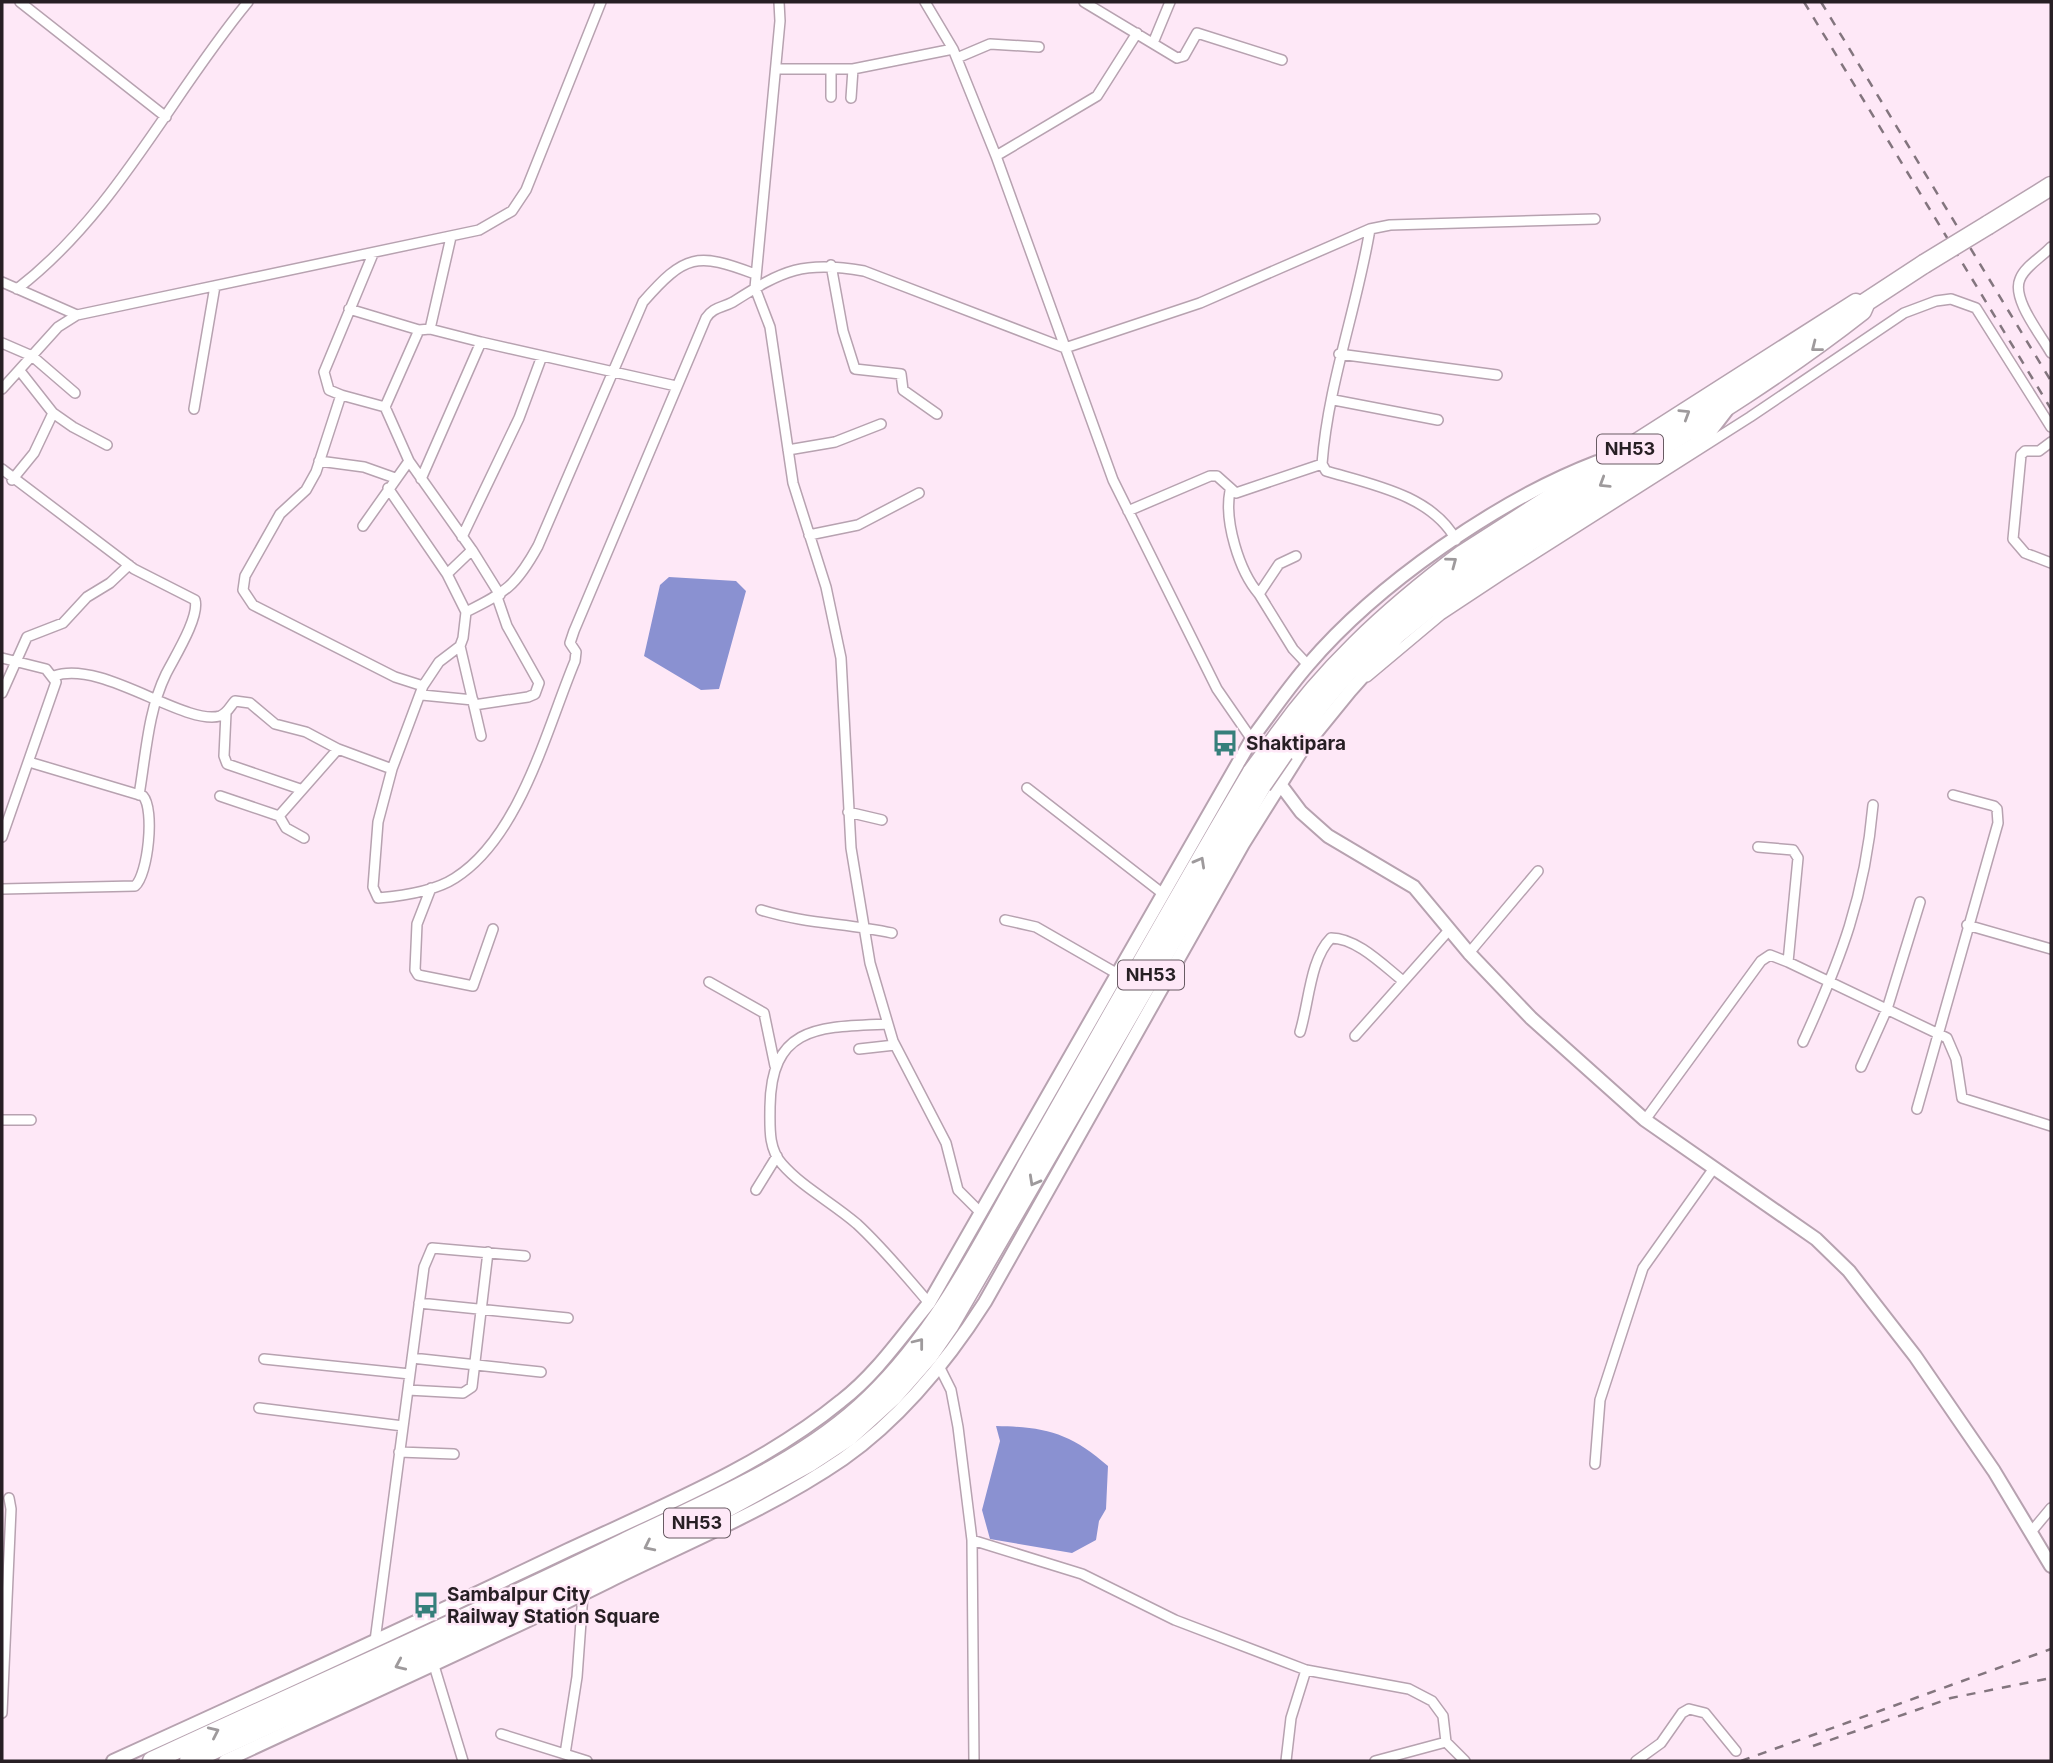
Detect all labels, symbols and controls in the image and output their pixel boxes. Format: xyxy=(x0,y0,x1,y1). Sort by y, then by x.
one-way arrow xyxy=(1812,339,1824,352)
one-way arrow xyxy=(1678,410,1691,423)
road number: NH53 xyxy=(1597,434,1663,463)
one-way arrow xyxy=(1599,474,1612,487)
one-way arrow xyxy=(1444,558,1457,571)
bus stop icon: Shaktipara xyxy=(1210,728,1240,758)
place label: Shaktipara xyxy=(1246,732,1346,755)
one-way arrow xyxy=(1192,857,1205,869)
road number: NH53 xyxy=(1118,960,1184,990)
one-way arrow xyxy=(1029,1173,1042,1186)
one-way arrow xyxy=(911,1338,924,1351)
road number: NH53 xyxy=(664,1508,730,1538)
one-way arrow xyxy=(644,1538,656,1552)
place label: Sambalpur City Railway Station Square xyxy=(447,1583,660,1628)
bus stop icon: Sambalpur City Railway Station Square xyxy=(411,1590,441,1620)
one-way arrow xyxy=(395,1657,407,1671)
one-way arrow xyxy=(207,1727,219,1741)

